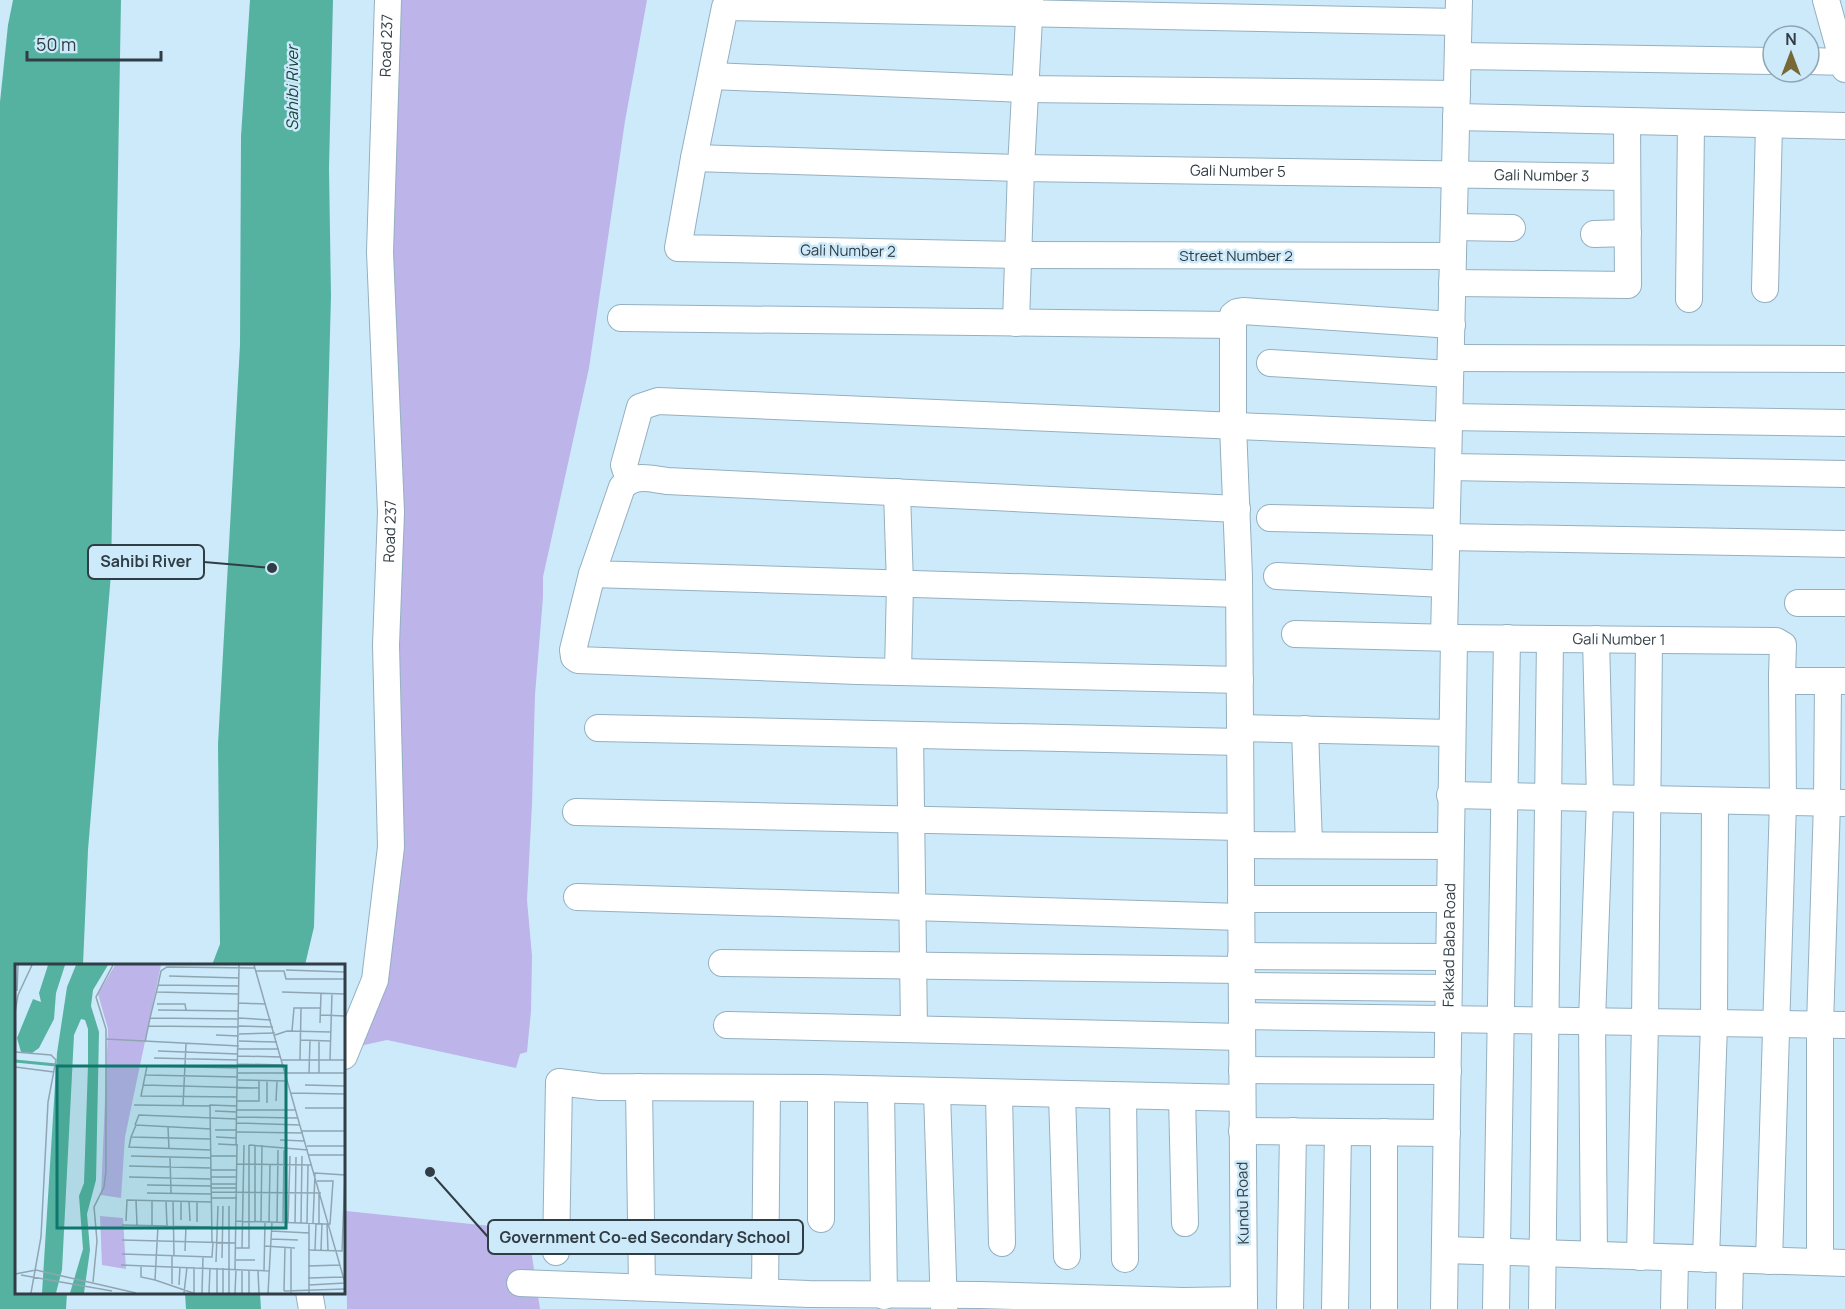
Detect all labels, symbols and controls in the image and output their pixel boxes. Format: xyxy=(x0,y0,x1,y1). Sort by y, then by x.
street label: Road 237 xyxy=(375,14,398,77)
scale bar xyxy=(27,24,160,62)
north arrow xyxy=(1761,24,1821,84)
text: N xyxy=(1785,28,1797,50)
text: 50 m xyxy=(36,32,76,56)
water label: Sahibi River xyxy=(281,43,303,131)
street label: Gali Number 5 xyxy=(1190,160,1286,182)
street label: Gali Number 3 xyxy=(1494,164,1590,186)
street label: Gali Number 2 xyxy=(800,239,896,262)
street label: Street Number 2 xyxy=(1179,245,1293,266)
street label: Road 237 xyxy=(378,499,401,563)
callout: Sahibi River xyxy=(88,545,204,579)
text: Sahibi River xyxy=(100,550,192,572)
street label: Gali Number 1 xyxy=(1572,628,1665,650)
street label: Fakkad Baba Road xyxy=(1438,883,1460,1007)
inset map xyxy=(15,964,345,1294)
street label: Kundu Road xyxy=(1231,1162,1254,1244)
callout: Government Co-ed Secondary School xyxy=(488,1220,803,1254)
text: Government Co-ed Secondary School xyxy=(500,1226,790,1248)

